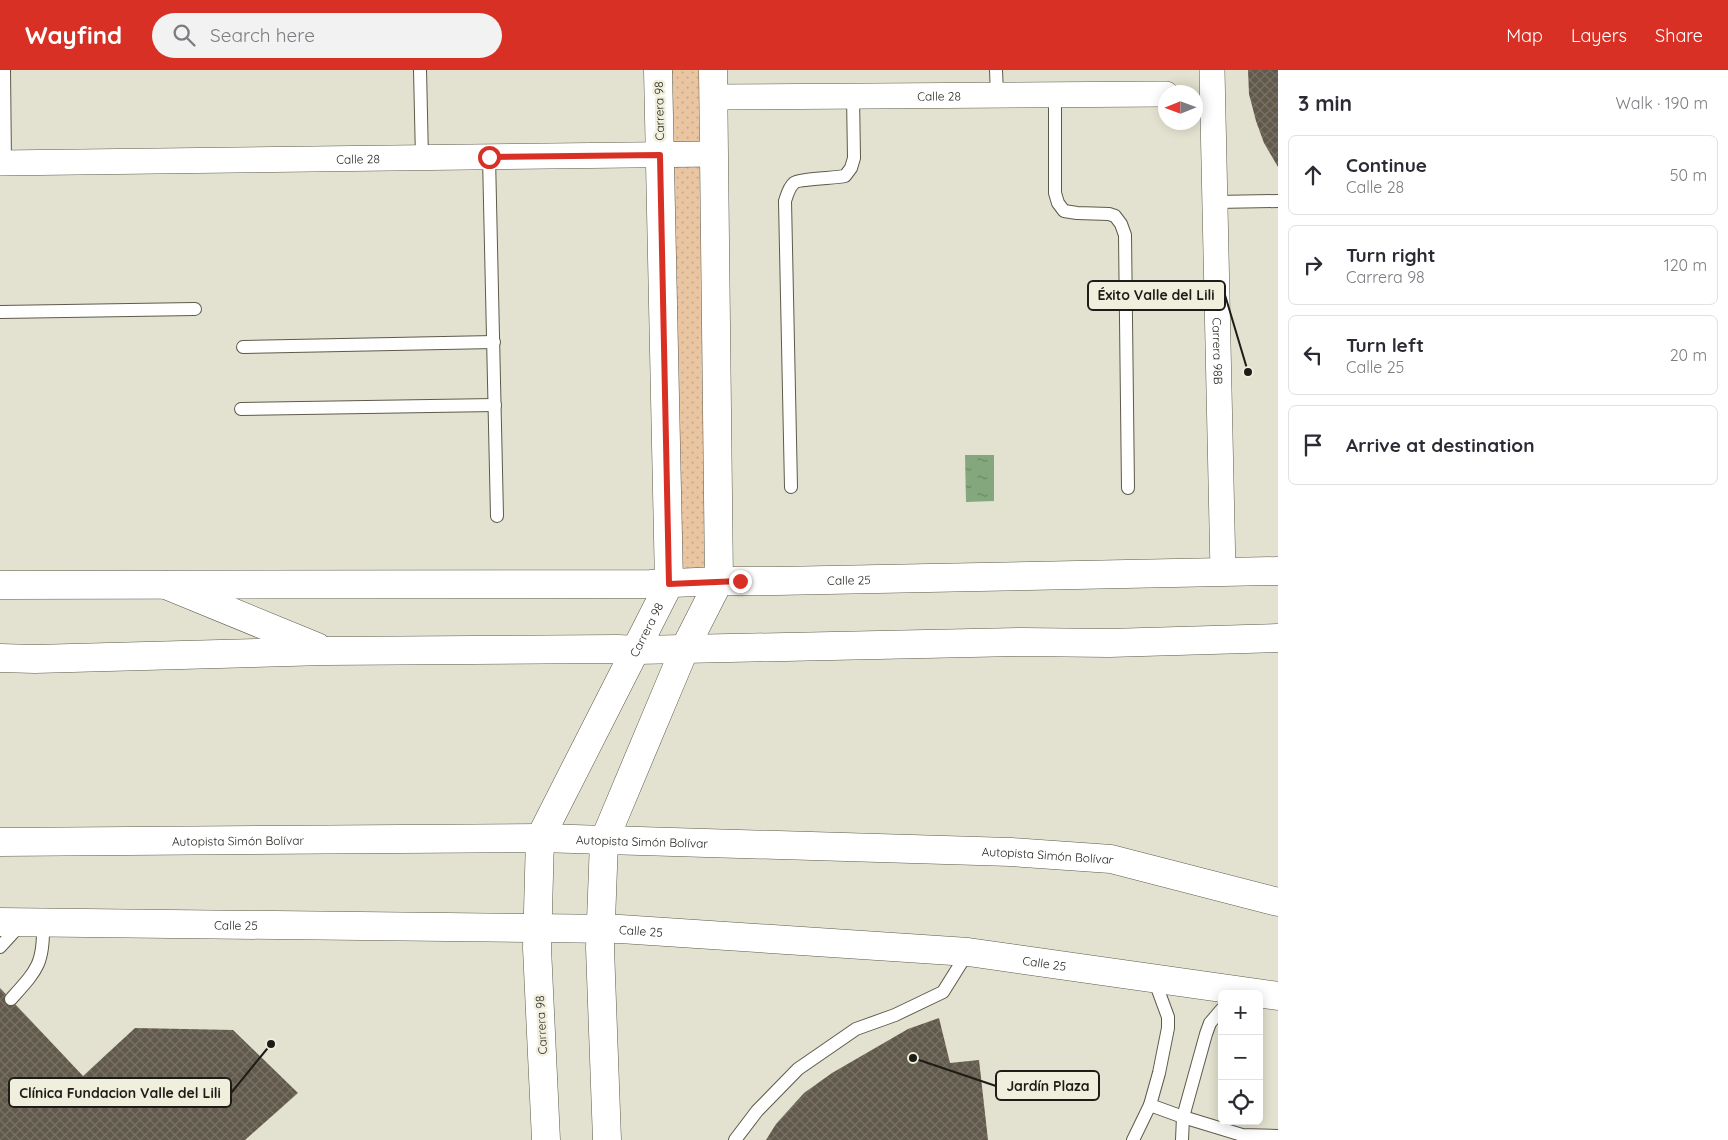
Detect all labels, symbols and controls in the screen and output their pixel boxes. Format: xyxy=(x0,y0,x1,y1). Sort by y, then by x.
search box xyxy=(152,13,502,58)
text: Wayfind xyxy=(25,20,122,50)
icon: search xyxy=(170,21,198,49)
text: Search here xyxy=(210,23,315,47)
text: Map xyxy=(1506,24,1543,47)
text: Layers xyxy=(1571,24,1627,47)
text: Share xyxy=(1655,24,1703,47)
street label: Carrera 98 xyxy=(651,81,667,141)
north arrow xyxy=(1158,85,1203,130)
street label: Calle 28 xyxy=(917,88,961,103)
text: 3 min xyxy=(1298,90,1352,116)
text: Walk · 190 m xyxy=(1616,93,1708,113)
route start xyxy=(478,146,501,169)
street label: Calle 28 xyxy=(336,151,380,166)
text: Continue xyxy=(1346,153,1427,177)
icon: ahead xyxy=(1299,161,1327,189)
text: 50 m xyxy=(1670,165,1707,185)
text: Calle 28 xyxy=(1346,177,1404,197)
text: Turn right xyxy=(1346,243,1435,267)
icon: right xyxy=(1299,251,1327,279)
text: 120 m xyxy=(1664,255,1707,275)
text: Carrera 98 xyxy=(1346,267,1425,287)
callout: Éxito Valle del Lili xyxy=(1088,281,1225,310)
text: Éxito Valle del Lili xyxy=(1097,286,1215,304)
street label: Carrera 98B xyxy=(1210,317,1226,385)
text: Turn left xyxy=(1346,333,1424,357)
icon: left xyxy=(1299,341,1327,369)
text: 20 m xyxy=(1670,345,1707,365)
text: Calle 25 xyxy=(1346,357,1404,377)
icon: arrive xyxy=(1299,431,1327,459)
text: Arrive at destination xyxy=(1346,433,1535,457)
route end xyxy=(729,570,752,593)
street label: Calle 25 xyxy=(827,572,871,588)
street label: Carrera 98 xyxy=(626,600,666,659)
street label: Autopista Simón Bolívar xyxy=(172,832,305,848)
street label: Autopista Simón Bolívar xyxy=(576,832,709,851)
street label: Autopista Simón Bolívar xyxy=(981,844,1116,867)
street label: Calle 25 xyxy=(214,917,258,932)
street label: Calle 25 xyxy=(619,921,663,939)
street label: Calle 25 xyxy=(1022,952,1067,973)
map controls xyxy=(1218,990,1263,1125)
button: + xyxy=(1218,990,1263,1035)
street label: Carrera 98 xyxy=(532,995,550,1055)
button: − xyxy=(1218,1035,1263,1080)
callout: Jardín Plaza xyxy=(996,1071,1099,1100)
text: Jardín Plaza xyxy=(1006,1077,1090,1095)
callout: Clínica Fundacion Valle del Lili xyxy=(9,1078,231,1107)
button: locate xyxy=(1218,1080,1263,1125)
text: Clínica Fundacion Valle del Lili xyxy=(19,1084,221,1102)

